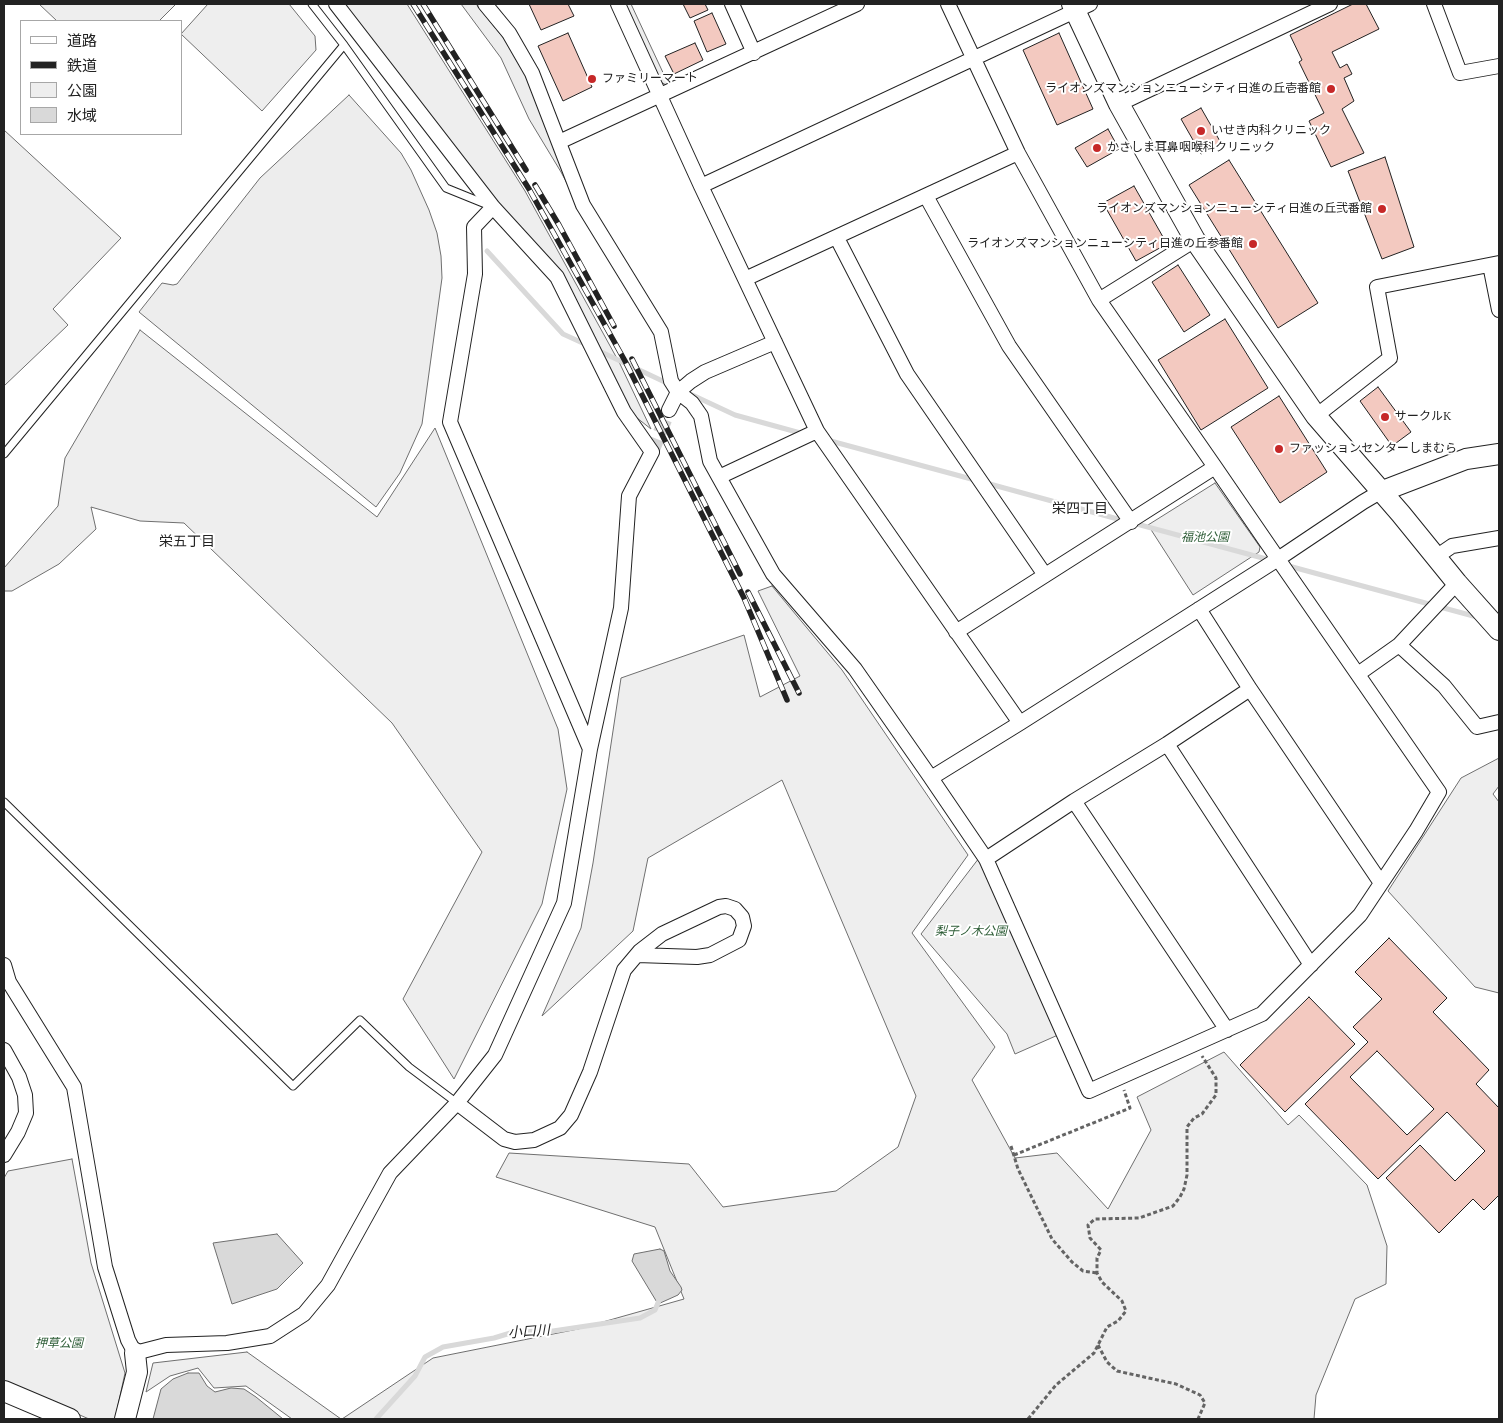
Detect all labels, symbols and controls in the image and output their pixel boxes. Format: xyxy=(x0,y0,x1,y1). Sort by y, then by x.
legend xyxy=(20,20,182,135)
text: 道路 xyxy=(67,31,97,50)
text: 鉄道 xyxy=(67,56,97,75)
place label: ファミリーマート xyxy=(602,72,698,86)
marker: ファミリーマート xyxy=(586,73,598,85)
text: 公園 xyxy=(67,81,97,100)
place label: ライオンズマンションニューシティ日進の丘壱番館 xyxy=(1045,82,1321,96)
marker: ライオンズマンションニューシティ日進の丘壱番館 xyxy=(1325,83,1337,95)
text: 水域 xyxy=(67,106,97,125)
place label: いせき内科クリニック xyxy=(1211,124,1331,138)
marker: いせき内科クリニック xyxy=(1195,125,1207,137)
place label: かさしま耳鼻咽喉科クリニック xyxy=(1107,141,1275,155)
marker: かさしま耳鼻咽喉科クリニック xyxy=(1091,142,1103,154)
place label: ライオンズマンションニューシティ日進の丘弐番館 xyxy=(1096,202,1372,216)
marker: ライオンズマンションニューシティ日進の丘弐番館 xyxy=(1376,203,1388,215)
place label: ライオンズマンションニューシティ日進の丘参番館 xyxy=(967,237,1243,251)
marker: ライオンズマンションニューシティ日進の丘参番館 xyxy=(1247,238,1259,250)
place label: サークルK xyxy=(1395,410,1451,424)
marker: サークルK xyxy=(1379,411,1391,423)
place label: ファッションセンターしまむら xyxy=(1289,442,1457,456)
marker: ファッションセンターしまむら xyxy=(1273,443,1285,455)
district label: 栄四丁目 xyxy=(1052,501,1108,517)
park label: 福池公園 xyxy=(1181,531,1229,545)
district label: 栄五丁目 xyxy=(159,534,215,550)
park label: 梨子ノ木公園 xyxy=(935,925,1007,939)
water label: 小口川 xyxy=(507,1322,551,1342)
park label: 押草公園 xyxy=(35,1337,83,1351)

